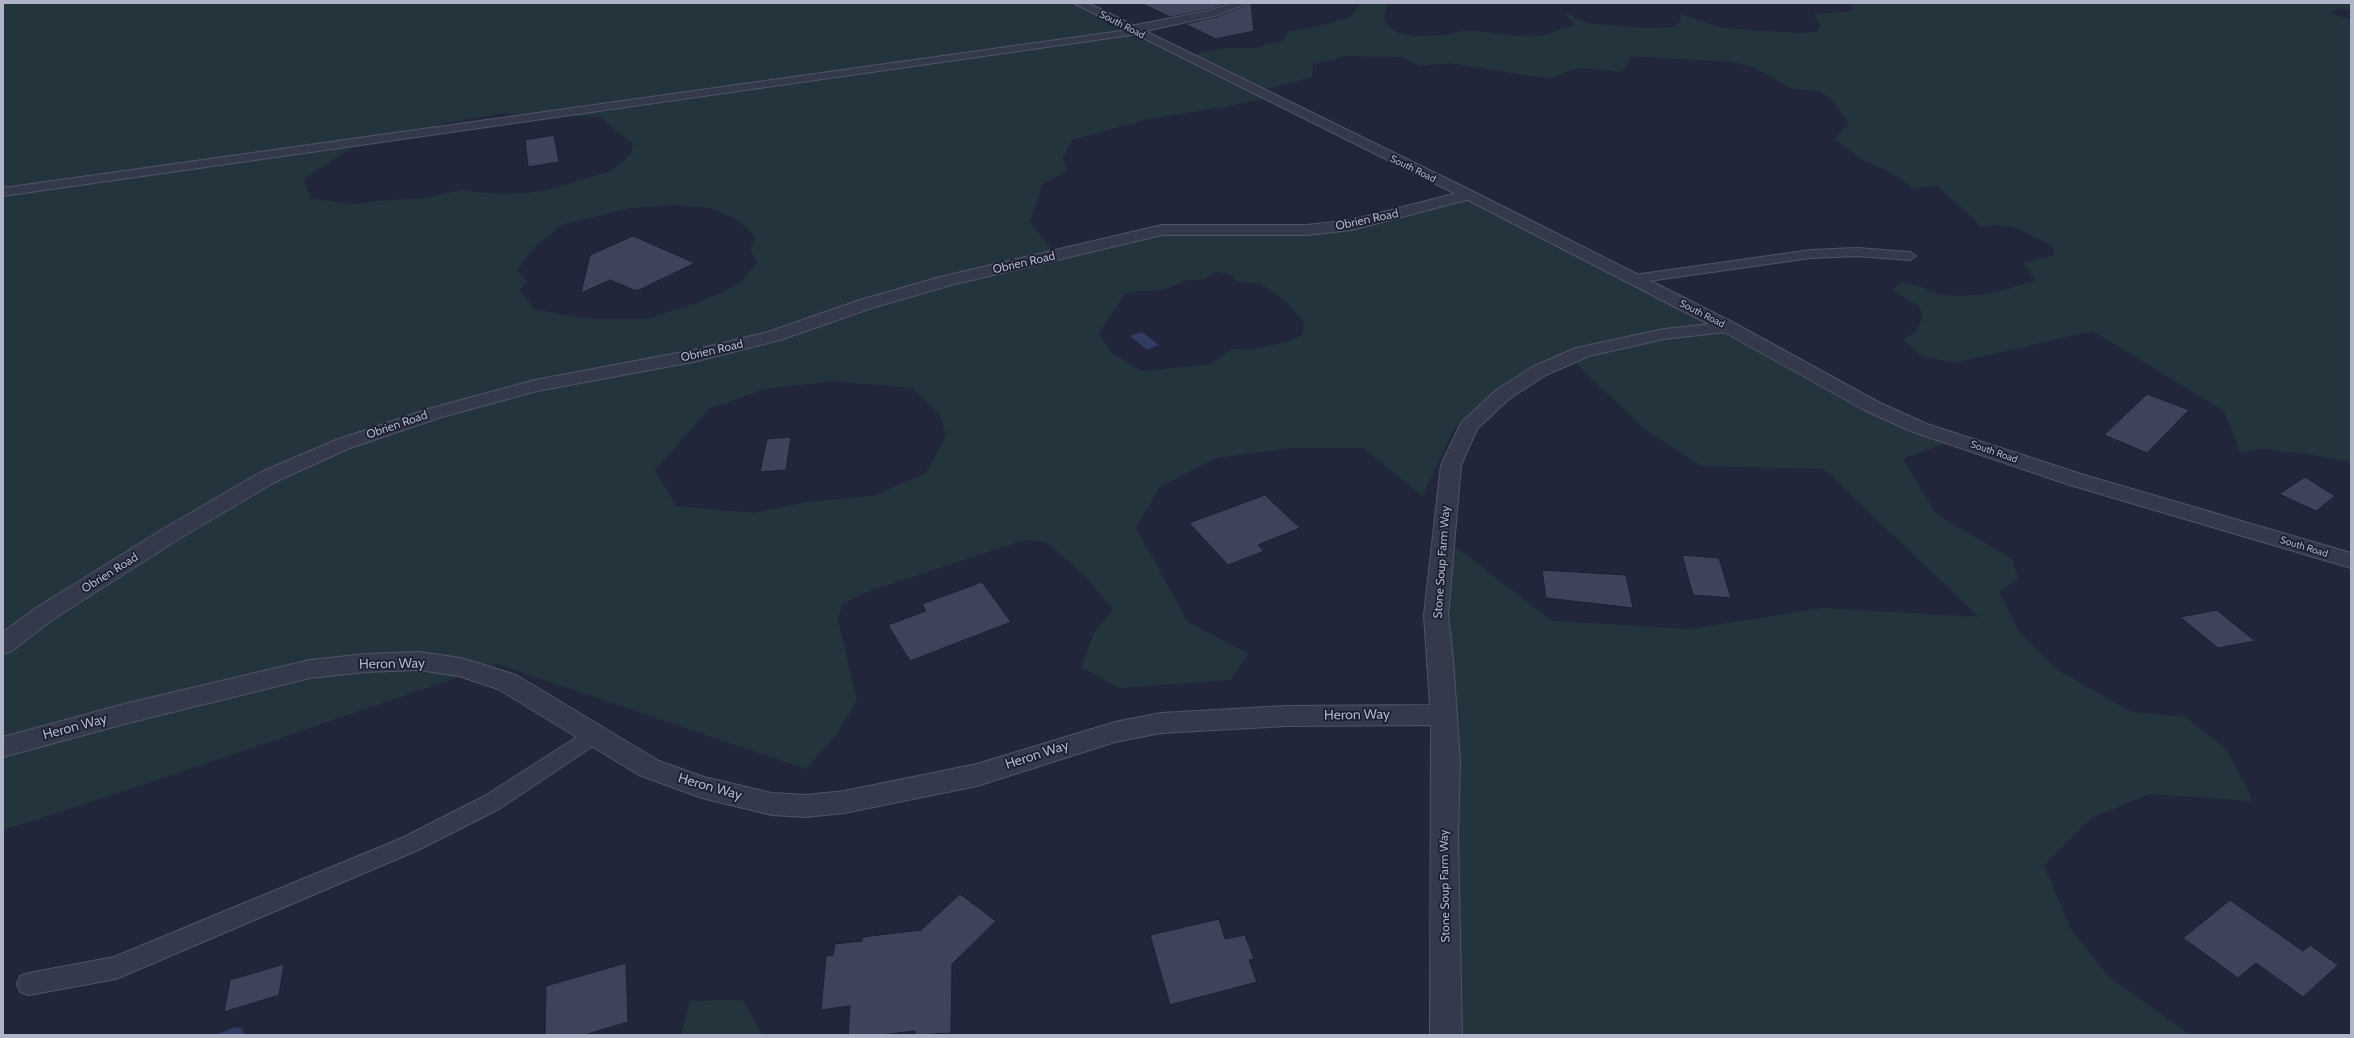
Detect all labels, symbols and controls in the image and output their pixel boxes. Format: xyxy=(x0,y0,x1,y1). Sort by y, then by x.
street label: South Road xyxy=(1097,8,1147,42)
street label: South Road xyxy=(1388,153,1438,185)
street label: Obrien Road xyxy=(1334,206,1400,234)
street label: Obrien Road xyxy=(991,249,1057,277)
street label: South Road xyxy=(1677,297,1727,331)
street label: Obrien Road xyxy=(679,337,745,365)
street label: Obrien Road xyxy=(365,408,429,442)
street label: South Road xyxy=(1969,438,2019,466)
street label: Stone Soup Farm Way xyxy=(1431,505,1453,619)
street label: South Road xyxy=(2279,534,2329,560)
street label: Obrien Road xyxy=(79,550,141,596)
street label: Heron Way xyxy=(359,655,425,673)
street label: Heron Way xyxy=(1324,706,1390,724)
street label: Heron Way xyxy=(41,710,109,744)
street label: Heron Way xyxy=(1003,737,1071,773)
street label: Heron Way xyxy=(676,770,744,804)
street label: Stone Soup Farm Way xyxy=(1437,829,1453,943)

